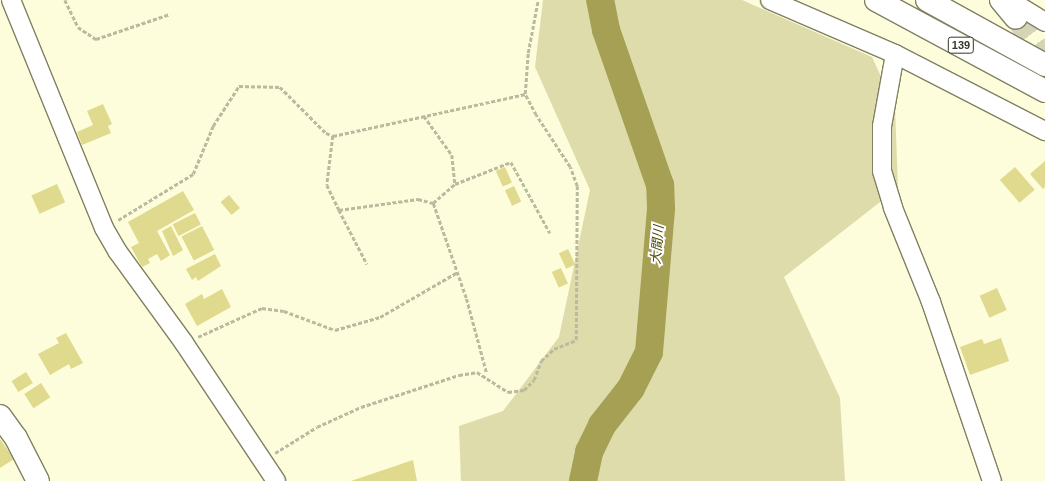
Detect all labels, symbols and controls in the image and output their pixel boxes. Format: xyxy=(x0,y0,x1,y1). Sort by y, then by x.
road number: 139 xyxy=(947,36,975,54)
water label: 大間川 xyxy=(649,225,667,265)

